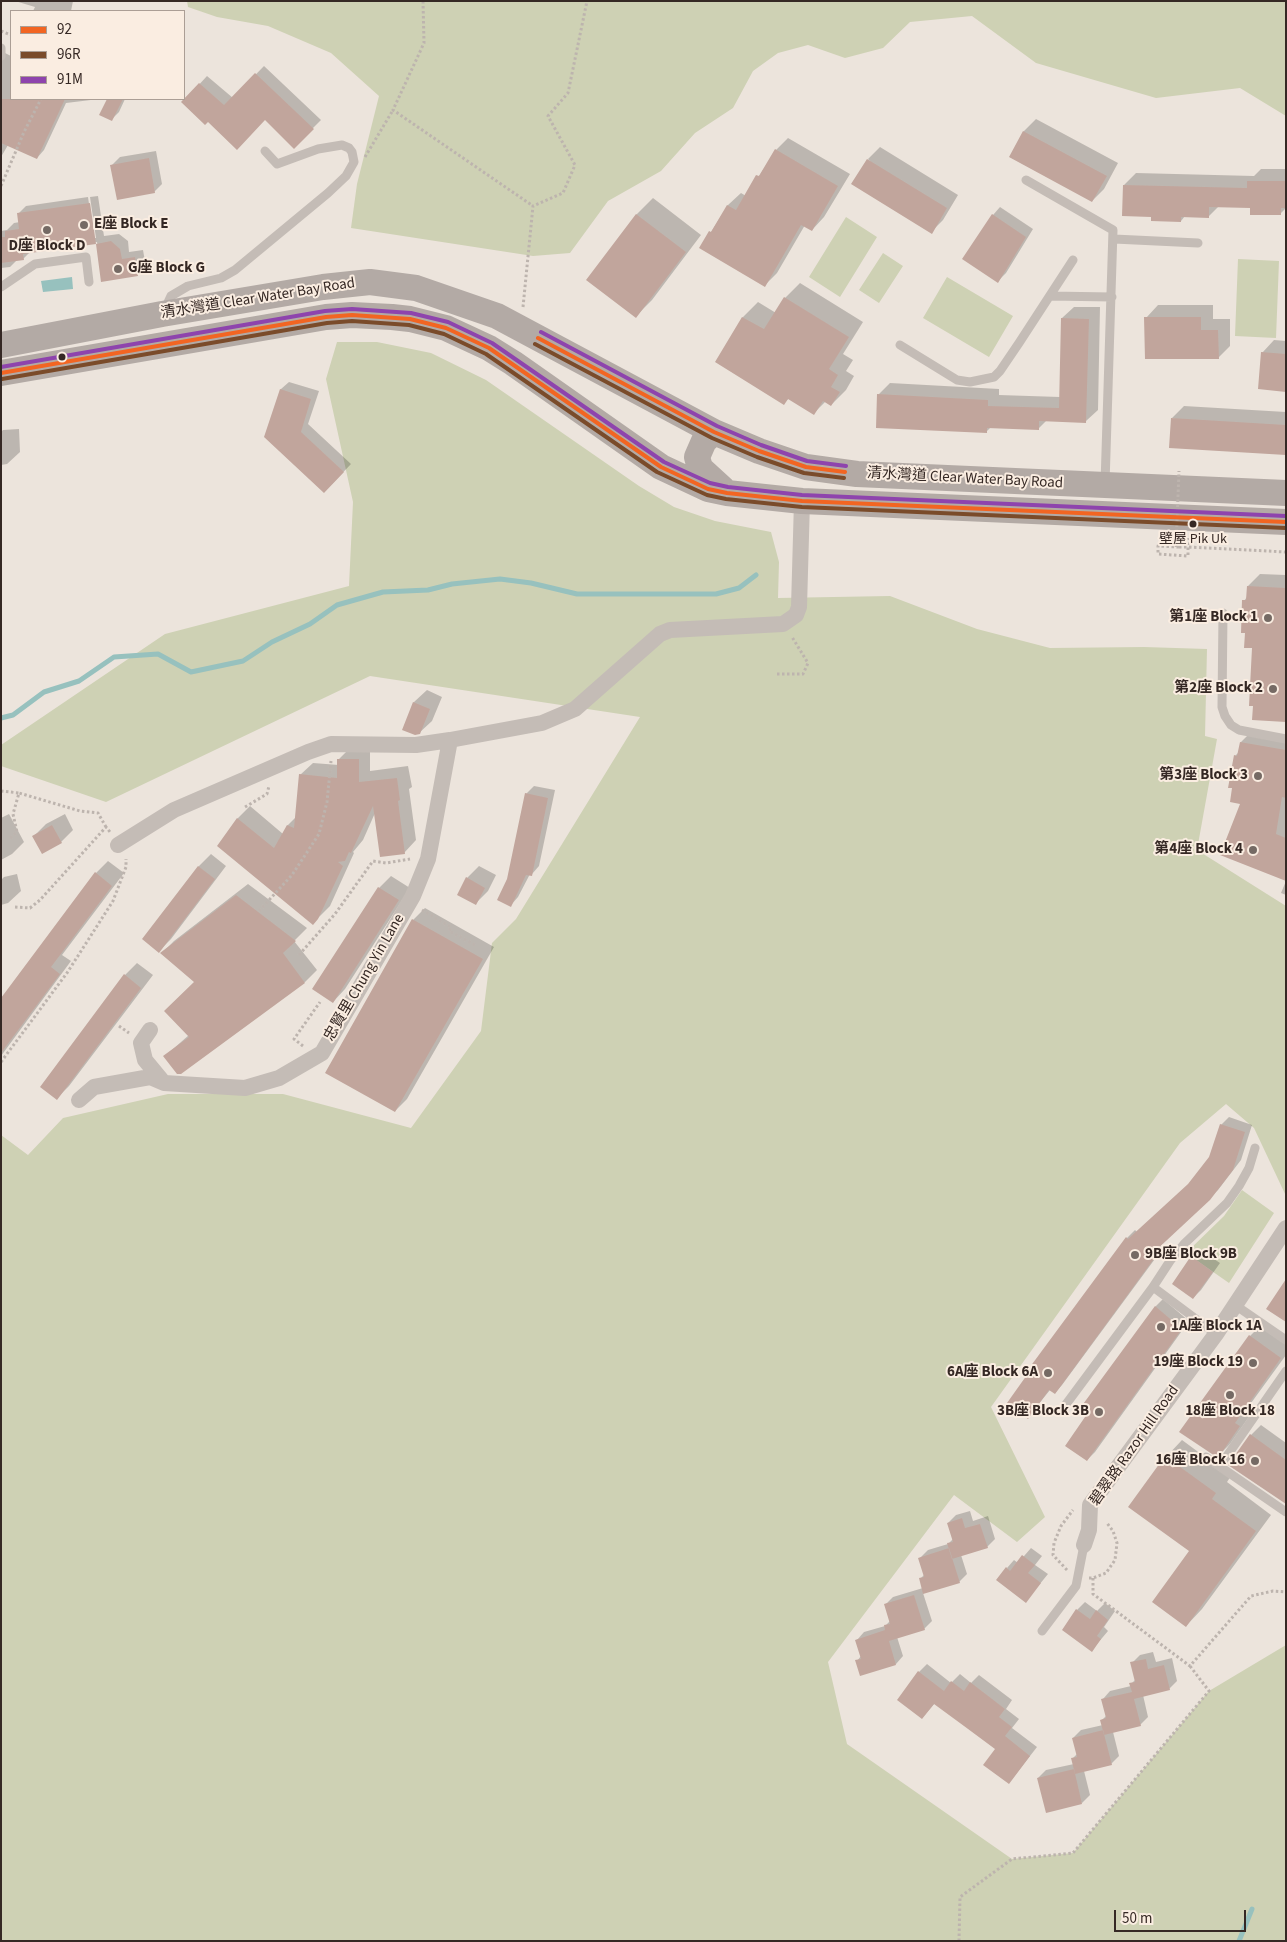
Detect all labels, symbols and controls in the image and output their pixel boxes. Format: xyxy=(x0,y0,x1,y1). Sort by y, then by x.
legend xyxy=(10,10,185,100)
text: 92 xyxy=(57,19,72,40)
text: 96R xyxy=(57,44,80,65)
text: 91M xyxy=(57,69,83,90)
place label: E座 Block E xyxy=(94,216,168,234)
marker: E座 Block E xyxy=(78,219,90,231)
marker: D座 Block D xyxy=(41,224,53,236)
place label: D座 Block D xyxy=(9,238,85,256)
place label: G座 Block G xyxy=(128,260,205,278)
marker: G座 Block G xyxy=(112,263,124,275)
street label: 清水灣道 Clear Water Bay Road xyxy=(160,275,356,323)
unlabelled marker xyxy=(57,352,67,362)
street label: 清水灣道 Clear Water Bay Road xyxy=(866,465,1064,493)
marker: 壁屋 Pik Uk xyxy=(1188,519,1198,529)
place label: 壁屋 Pik Uk xyxy=(1159,532,1227,548)
place label: 第1座 Block 1 xyxy=(1169,609,1258,627)
marker: 第1座 Block 1 xyxy=(1262,612,1274,624)
place label: 第2座 Block 2 xyxy=(1174,680,1263,698)
marker: 第2座 Block 2 xyxy=(1267,683,1279,695)
place label: 第3座 Block 3 xyxy=(1159,767,1248,785)
marker: 第3座 Block 3 xyxy=(1252,770,1264,782)
place label: 第4座 Block 4 xyxy=(1154,841,1243,859)
marker: 第4座 Block 4 xyxy=(1247,844,1259,856)
street label: 忠賢里 Chung Yin Lane xyxy=(321,911,409,1045)
place label: 9B座 Block 9B xyxy=(1145,1246,1237,1264)
marker: 9B座 Block 9B xyxy=(1129,1249,1141,1261)
place label: 1A座 Block 1A xyxy=(1171,1318,1262,1336)
marker: 1A座 Block 1A xyxy=(1155,1321,1167,1333)
place label: 19座 Block 19 xyxy=(1153,1354,1243,1372)
marker: 19座 Block 19 xyxy=(1247,1357,1259,1369)
place label: 6A座 Block 6A xyxy=(947,1364,1038,1382)
marker: 6A座 Block 6A xyxy=(1042,1367,1054,1379)
street label: 碧翠路 Razor Hill Road xyxy=(1087,1382,1183,1510)
marker: 18座 Block 18 xyxy=(1224,1389,1236,1401)
place label: 3B座 Block 3B xyxy=(997,1403,1089,1421)
place label: 18座 Block 18 xyxy=(1185,1403,1275,1421)
marker: 3B座 Block 3B xyxy=(1093,1406,1105,1418)
place label: 16座 Block 16 xyxy=(1155,1452,1245,1470)
marker: 16座 Block 16 xyxy=(1249,1455,1261,1467)
scale bar xyxy=(1117,1900,1250,1932)
text: 50 m xyxy=(1122,1908,1152,1929)

